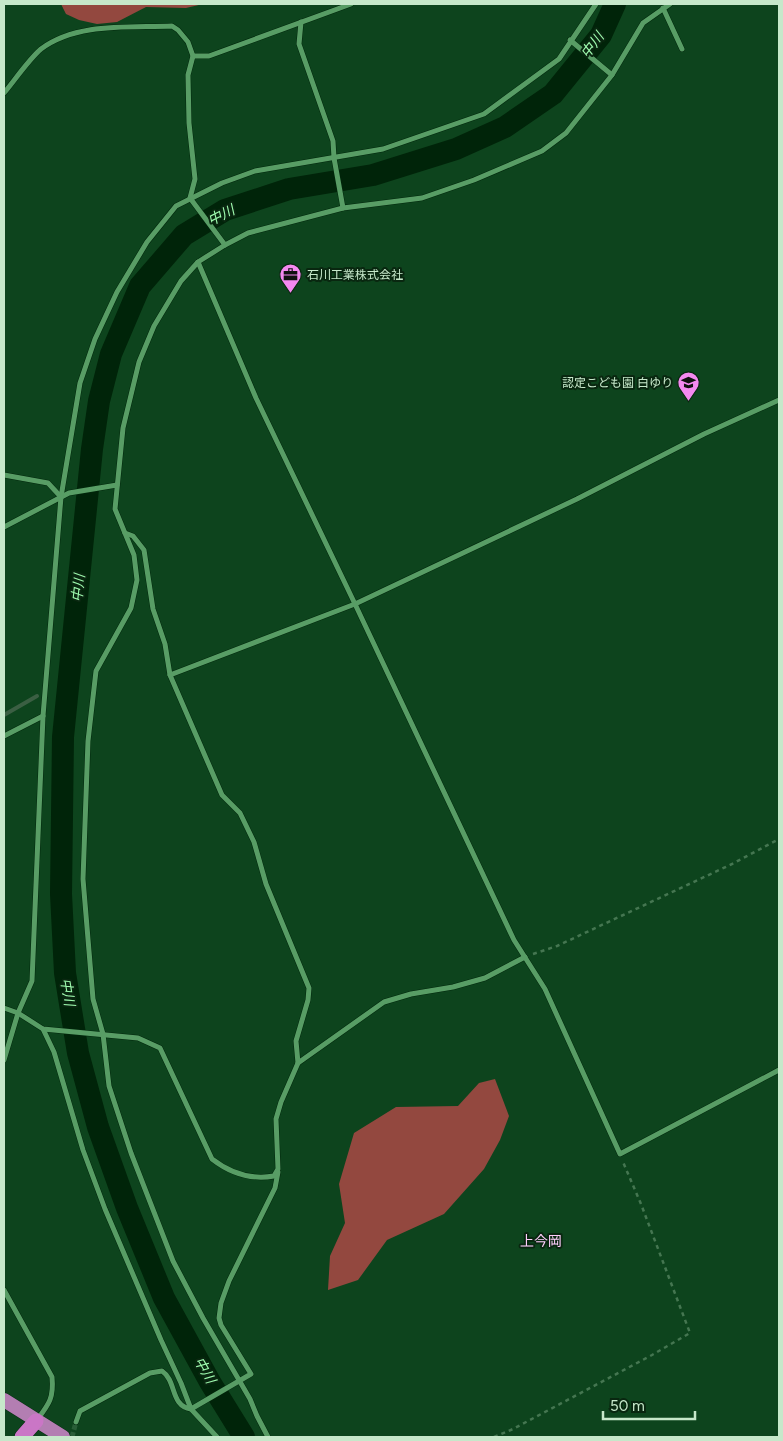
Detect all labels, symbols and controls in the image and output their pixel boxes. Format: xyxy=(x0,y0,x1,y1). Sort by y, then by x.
water label: 中川 xyxy=(577,27,609,62)
water label: 中川 xyxy=(205,201,239,229)
office icon: 石川工業株式会社 xyxy=(279,263,303,294)
place label: 石川工業株式会社 xyxy=(307,268,403,282)
school or university icon: 認定こども園 白ゆり xyxy=(677,371,701,402)
place label: 認定こども園 白ゆり xyxy=(562,376,673,390)
water label: 中川 xyxy=(69,571,89,603)
water label: 中川 xyxy=(57,977,78,1009)
district label: 上今岡 xyxy=(520,1233,562,1250)
water label: 中川 xyxy=(190,1354,220,1388)
scale bar xyxy=(603,1388,696,1420)
text: 50 m xyxy=(610,1397,645,1415)

